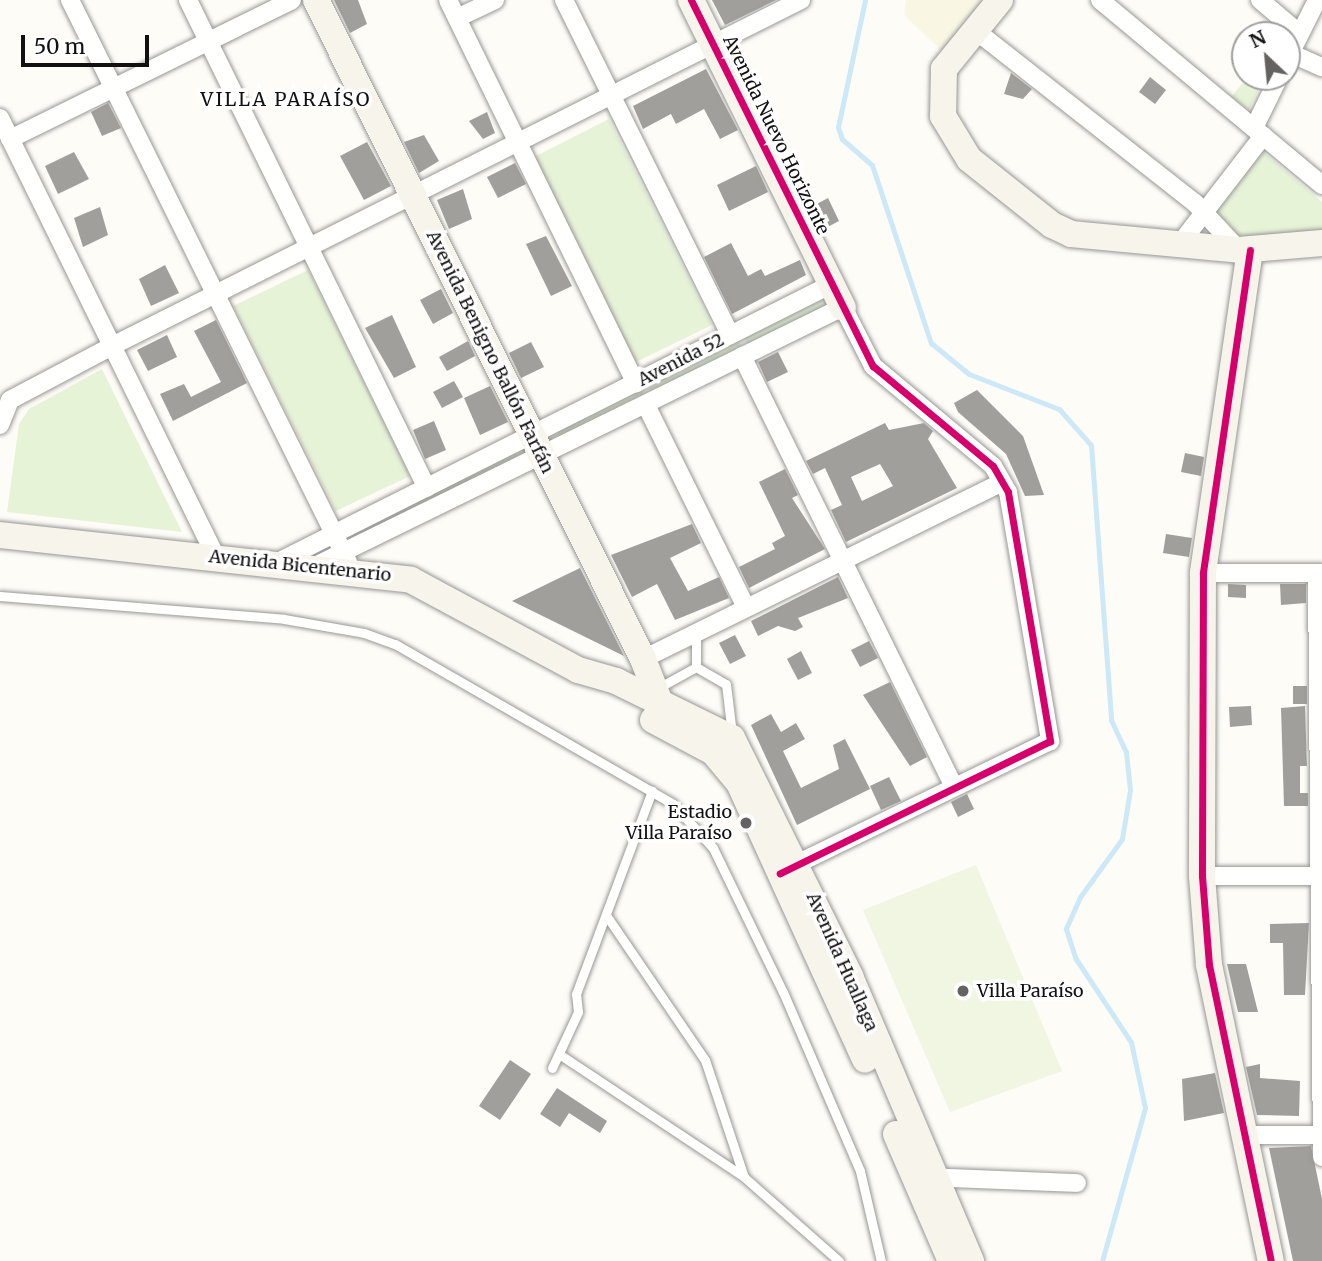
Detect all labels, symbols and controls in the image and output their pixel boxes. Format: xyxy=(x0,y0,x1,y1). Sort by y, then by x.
scale bar xyxy=(24,21,152,65)
north arrow xyxy=(1231,21,1301,91)
text: N xyxy=(1246,25,1270,53)
street label: Avenida Nuevo Horizonte xyxy=(718,32,834,238)
text: 50 m xyxy=(34,33,85,60)
district label: VILLA PARAÍSO xyxy=(202,89,370,111)
street label: Avenida Benigno Ballón Farfán xyxy=(422,227,558,477)
street label: Avenida 52 xyxy=(634,329,728,391)
street label: Avenida Bicentenario xyxy=(208,546,392,586)
place label: Estadio Villa Paraíso xyxy=(626,802,732,844)
marker: Estadio Villa Paraíso xyxy=(738,815,754,831)
street label: Avenida Huallaga xyxy=(802,889,882,1035)
place label: Villa Paraíso xyxy=(977,980,1083,1002)
marker: Villa Paraíso xyxy=(955,983,971,999)

